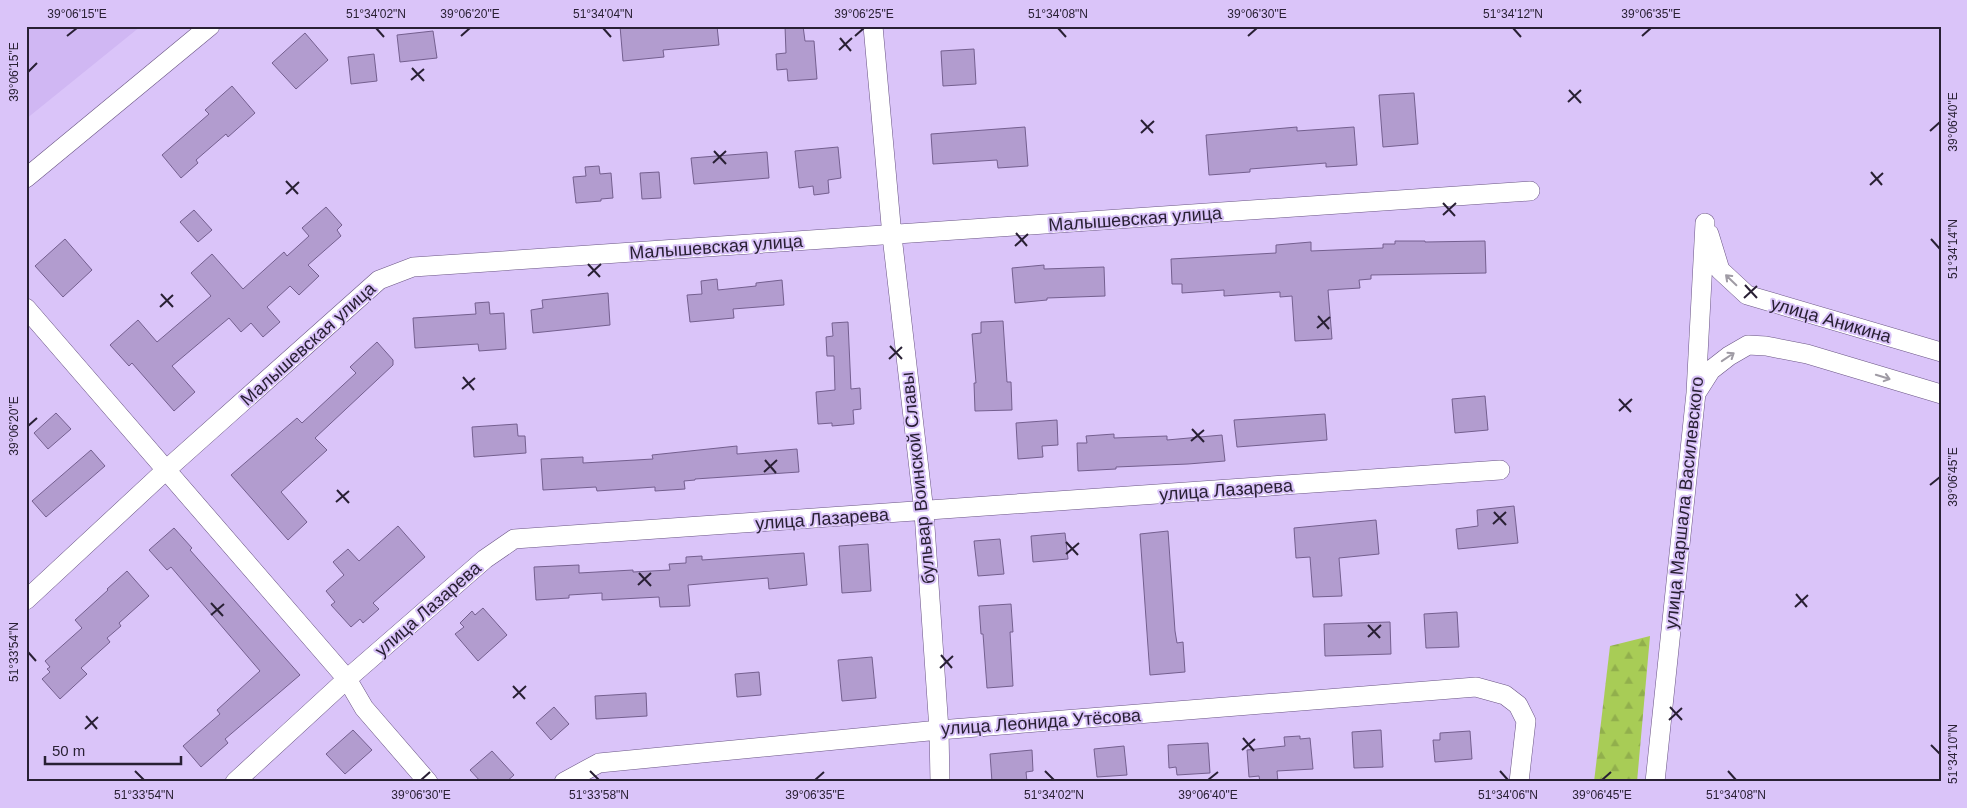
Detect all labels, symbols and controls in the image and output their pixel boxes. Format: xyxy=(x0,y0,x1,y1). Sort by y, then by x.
text: 39°06'15"E xyxy=(47,7,107,21)
text: 51°34'02"N xyxy=(346,7,406,21)
text: 39°06'20"E xyxy=(440,7,500,21)
text: 51°34'04"N xyxy=(573,7,633,21)
text: 39°06'25"E xyxy=(834,7,894,21)
text: 51°34'08"N xyxy=(1028,7,1088,21)
text: 39°06'30"E xyxy=(1227,7,1287,21)
text: 51°34'12"N xyxy=(1483,7,1543,21)
text: 39°06'35"E xyxy=(1621,7,1681,21)
text: 39°06'15"E xyxy=(7,42,21,102)
text: 39°06'40"E xyxy=(1946,92,1960,152)
street label: Малышевская улица xyxy=(1048,203,1223,235)
text: 51°34'14"N xyxy=(1946,219,1960,279)
street label: Малышевская улица xyxy=(629,231,804,263)
one-way arrow xyxy=(1725,274,1737,286)
street label: Малышевская улица xyxy=(237,278,380,410)
street label: улица Аникина xyxy=(1768,293,1894,347)
one-way arrow xyxy=(1721,352,1735,362)
street label: бульвар Воинской Славы xyxy=(897,371,939,585)
one-way arrow xyxy=(1875,373,1891,383)
street label: улица Маршала Василевского xyxy=(1661,376,1707,630)
text: 39°06'20"E xyxy=(7,396,21,456)
text: 39°06'45"E xyxy=(1946,447,1960,507)
street label: улица Лазарева xyxy=(1159,475,1294,505)
street label: улица Лазарева xyxy=(755,504,890,534)
street label: улица Лазарева xyxy=(371,557,486,660)
text: 51°33'54"N xyxy=(7,622,21,682)
street label: улица Леонида Утёсова xyxy=(940,705,1142,739)
text: 51°34'10"N xyxy=(1946,724,1960,784)
scale bar xyxy=(45,733,181,765)
text: 50 m xyxy=(52,742,85,759)
text: 51°33'54"N xyxy=(114,788,174,802)
text: 39°06'30"E xyxy=(391,788,451,802)
text: 51°33'58"N xyxy=(569,788,629,802)
text: 39°06'35"E xyxy=(785,788,845,802)
text: 51°34'02"N xyxy=(1024,788,1084,802)
text: 39°06'40"E xyxy=(1178,788,1238,802)
text: 51°34'06"N xyxy=(1478,788,1538,802)
text: 39°06'45"E xyxy=(1572,788,1632,802)
text: 51°34'08"N xyxy=(1706,788,1766,802)

